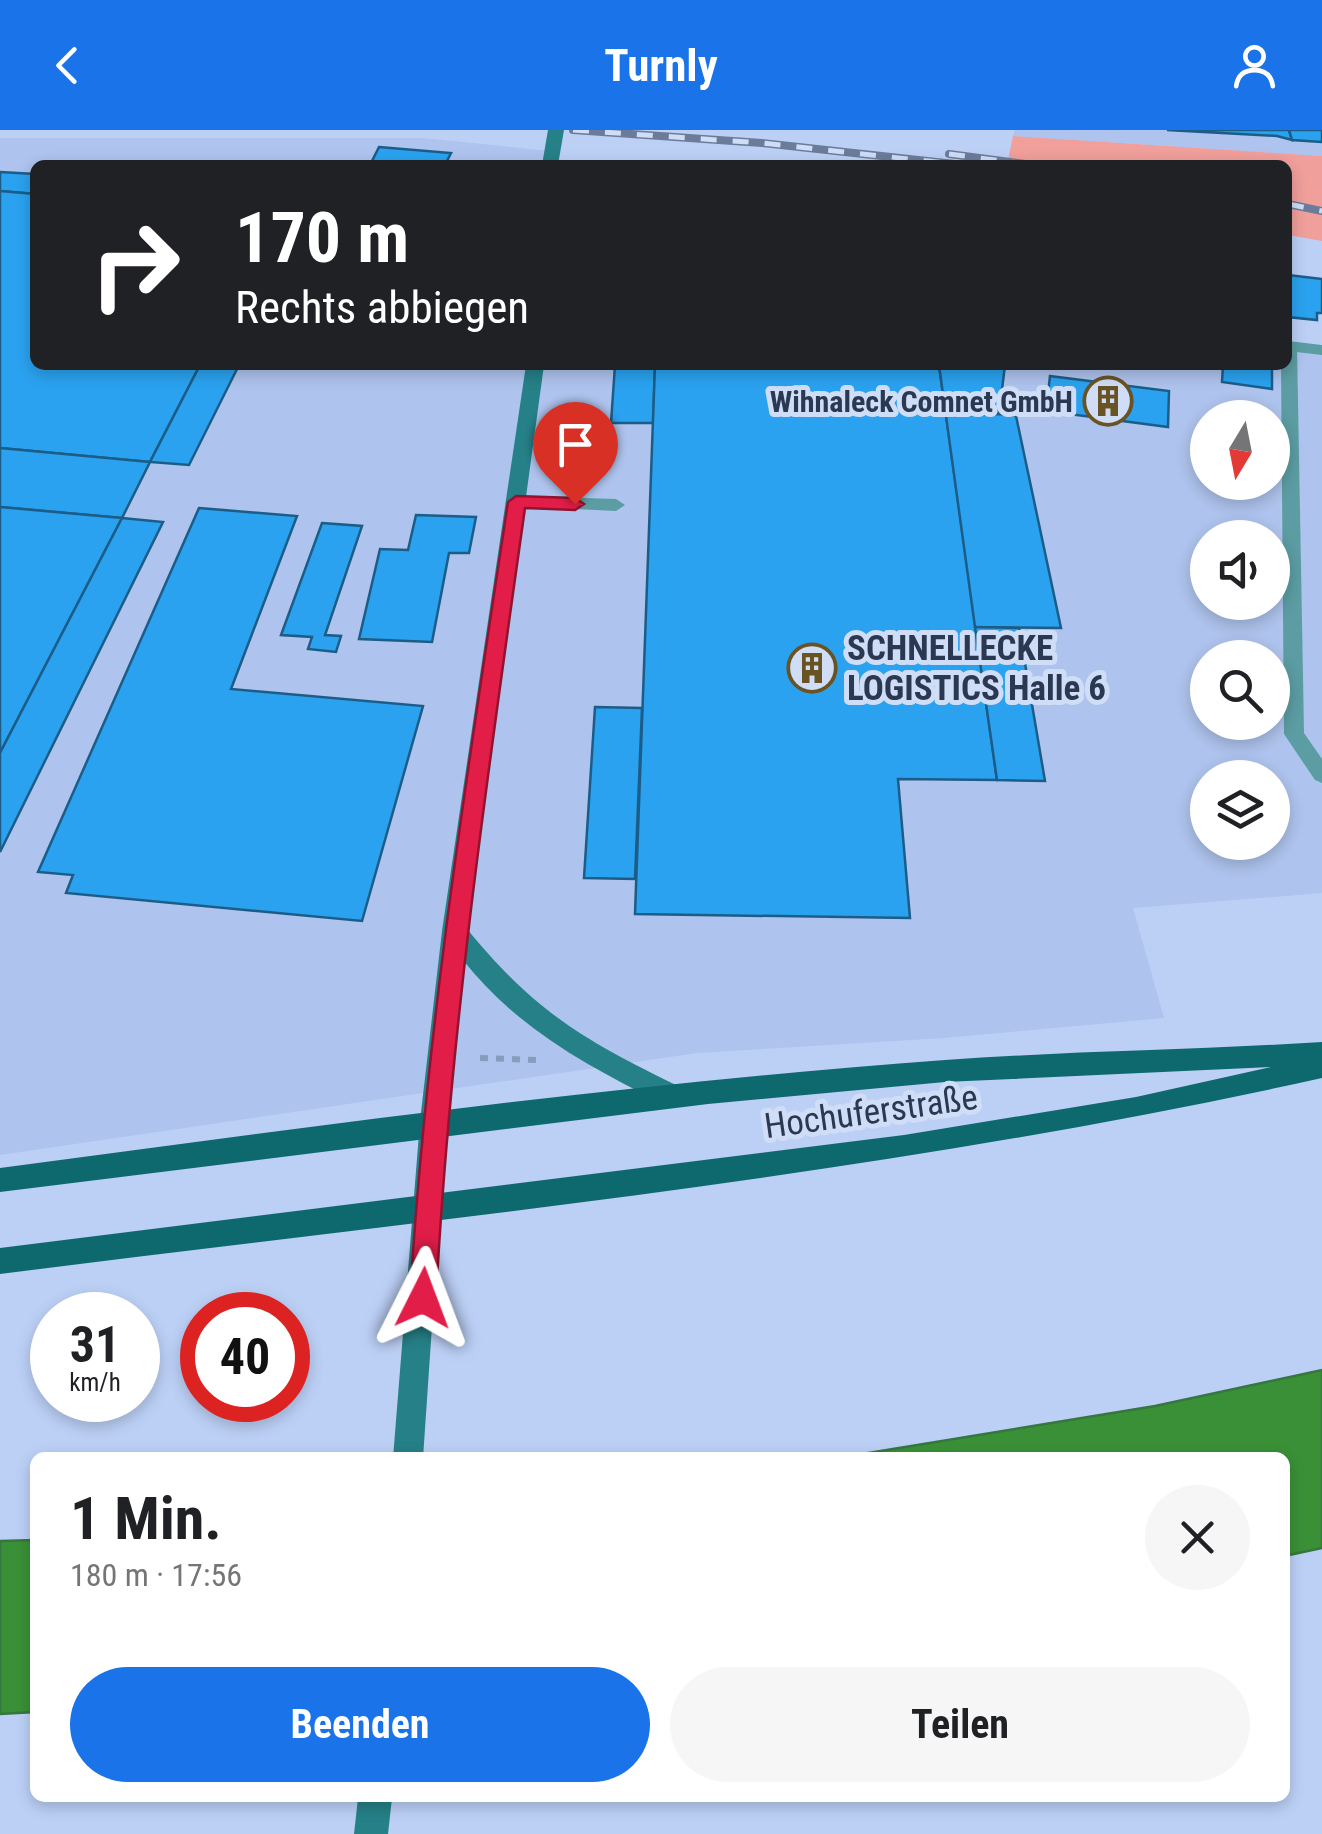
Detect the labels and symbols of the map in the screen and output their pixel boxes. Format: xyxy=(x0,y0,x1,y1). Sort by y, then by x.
building icon: Wihnaleck Comnet GmbH xyxy=(1082,375,1134,427)
place label: Wihnaleck Comnet GmbH xyxy=(770,384,1073,419)
north arrow xyxy=(1190,400,1290,500)
pin xyxy=(533,402,618,505)
place label: SCHNELLECKE LOGISTICS Halle 6 xyxy=(847,628,1106,709)
building icon: SCHNELLECKE LOGISTICS Halle 6 xyxy=(786,642,838,694)
street label: Hochuferstraße xyxy=(762,1077,980,1147)
position arrow xyxy=(371,1246,475,1350)
speed limit sign: 40 xyxy=(180,1292,310,1422)

